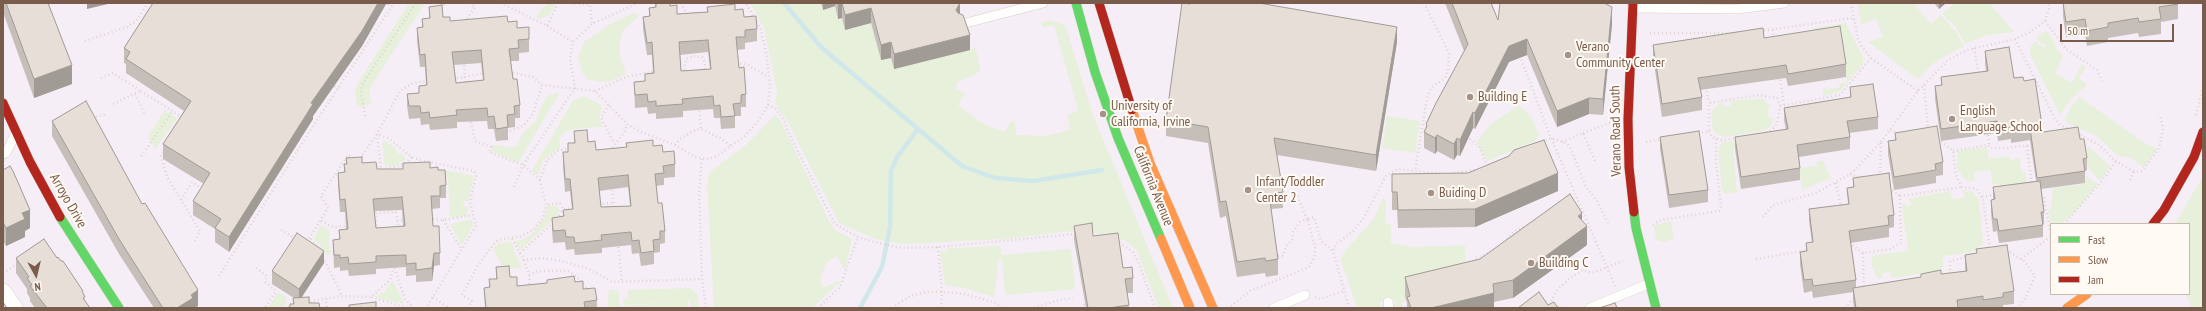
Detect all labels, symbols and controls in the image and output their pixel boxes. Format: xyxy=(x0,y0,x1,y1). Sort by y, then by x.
scale bar xyxy=(2062,16,2176,42)
text: 50 m xyxy=(2067,23,2088,38)
place label: Verano Community Center xyxy=(1576,39,1665,72)
marker: Verano Community Center xyxy=(1563,50,1573,60)
street label: Verano Road South xyxy=(1607,85,1625,177)
place label: Building E xyxy=(1478,89,1527,105)
marker: Building E xyxy=(1465,92,1475,102)
place label: University of California, Irvine xyxy=(1111,98,1190,130)
place label: English Language School xyxy=(1960,103,2042,136)
marker: University of California, Irvine xyxy=(1098,109,1108,119)
marker: English Language School xyxy=(1947,114,1957,124)
street label: California Avenue xyxy=(1129,144,1177,228)
street label: Arroyo Drive xyxy=(46,171,90,231)
place label: Infant/Toddler Center 2 xyxy=(1256,174,1325,206)
marker: Infant/Toddler Center 2 xyxy=(1243,185,1253,195)
place label: Buiding D xyxy=(1439,185,1486,201)
marker: Buiding D xyxy=(1426,188,1436,198)
legend xyxy=(2050,223,2190,295)
text: Fast xyxy=(2088,232,2105,247)
text: Slow xyxy=(2088,252,2108,267)
north arrow xyxy=(16,255,56,295)
place label: Building C xyxy=(1539,255,1589,271)
marker: Building C xyxy=(1526,258,1536,268)
text: Jam xyxy=(2088,272,2104,287)
text: N xyxy=(34,280,42,294)

